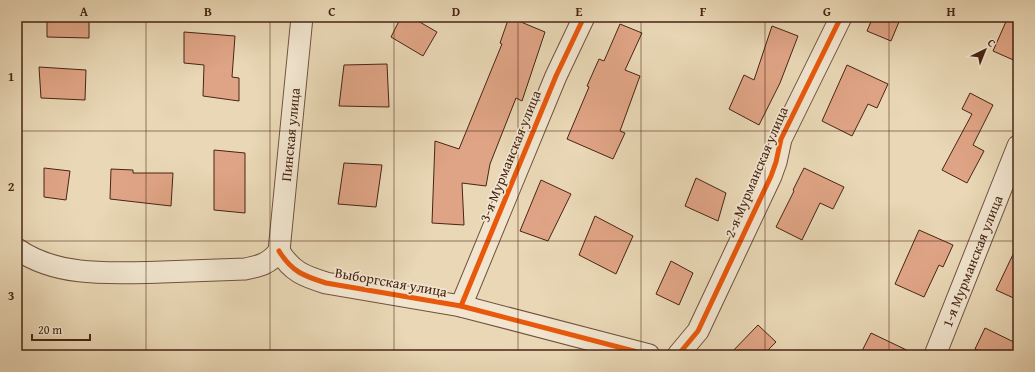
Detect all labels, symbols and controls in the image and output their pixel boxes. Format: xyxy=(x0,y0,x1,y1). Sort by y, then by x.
text: A xyxy=(80,2,89,21)
text: B xyxy=(204,2,212,21)
text: C xyxy=(328,2,336,21)
text: D xyxy=(452,2,460,21)
text: E xyxy=(576,2,583,21)
text: F xyxy=(700,2,707,21)
text: G xyxy=(823,2,831,21)
text: H xyxy=(946,2,956,21)
north arrow xyxy=(965,30,1005,70)
text: С xyxy=(984,35,1000,51)
text: 1 xyxy=(8,67,14,86)
street label: Пинская улица xyxy=(276,87,305,182)
street label: 3-я Мурманская улица xyxy=(474,87,546,225)
street label: 2-я Мурманская улица xyxy=(719,103,793,241)
text: 2 xyxy=(8,177,15,196)
street label: 1-я Мурманская улица xyxy=(937,192,1008,330)
street label: Выборгская улица xyxy=(333,262,449,302)
text: 3 xyxy=(8,286,14,305)
scale bar xyxy=(32,316,90,342)
text: 20 m xyxy=(38,321,62,338)

